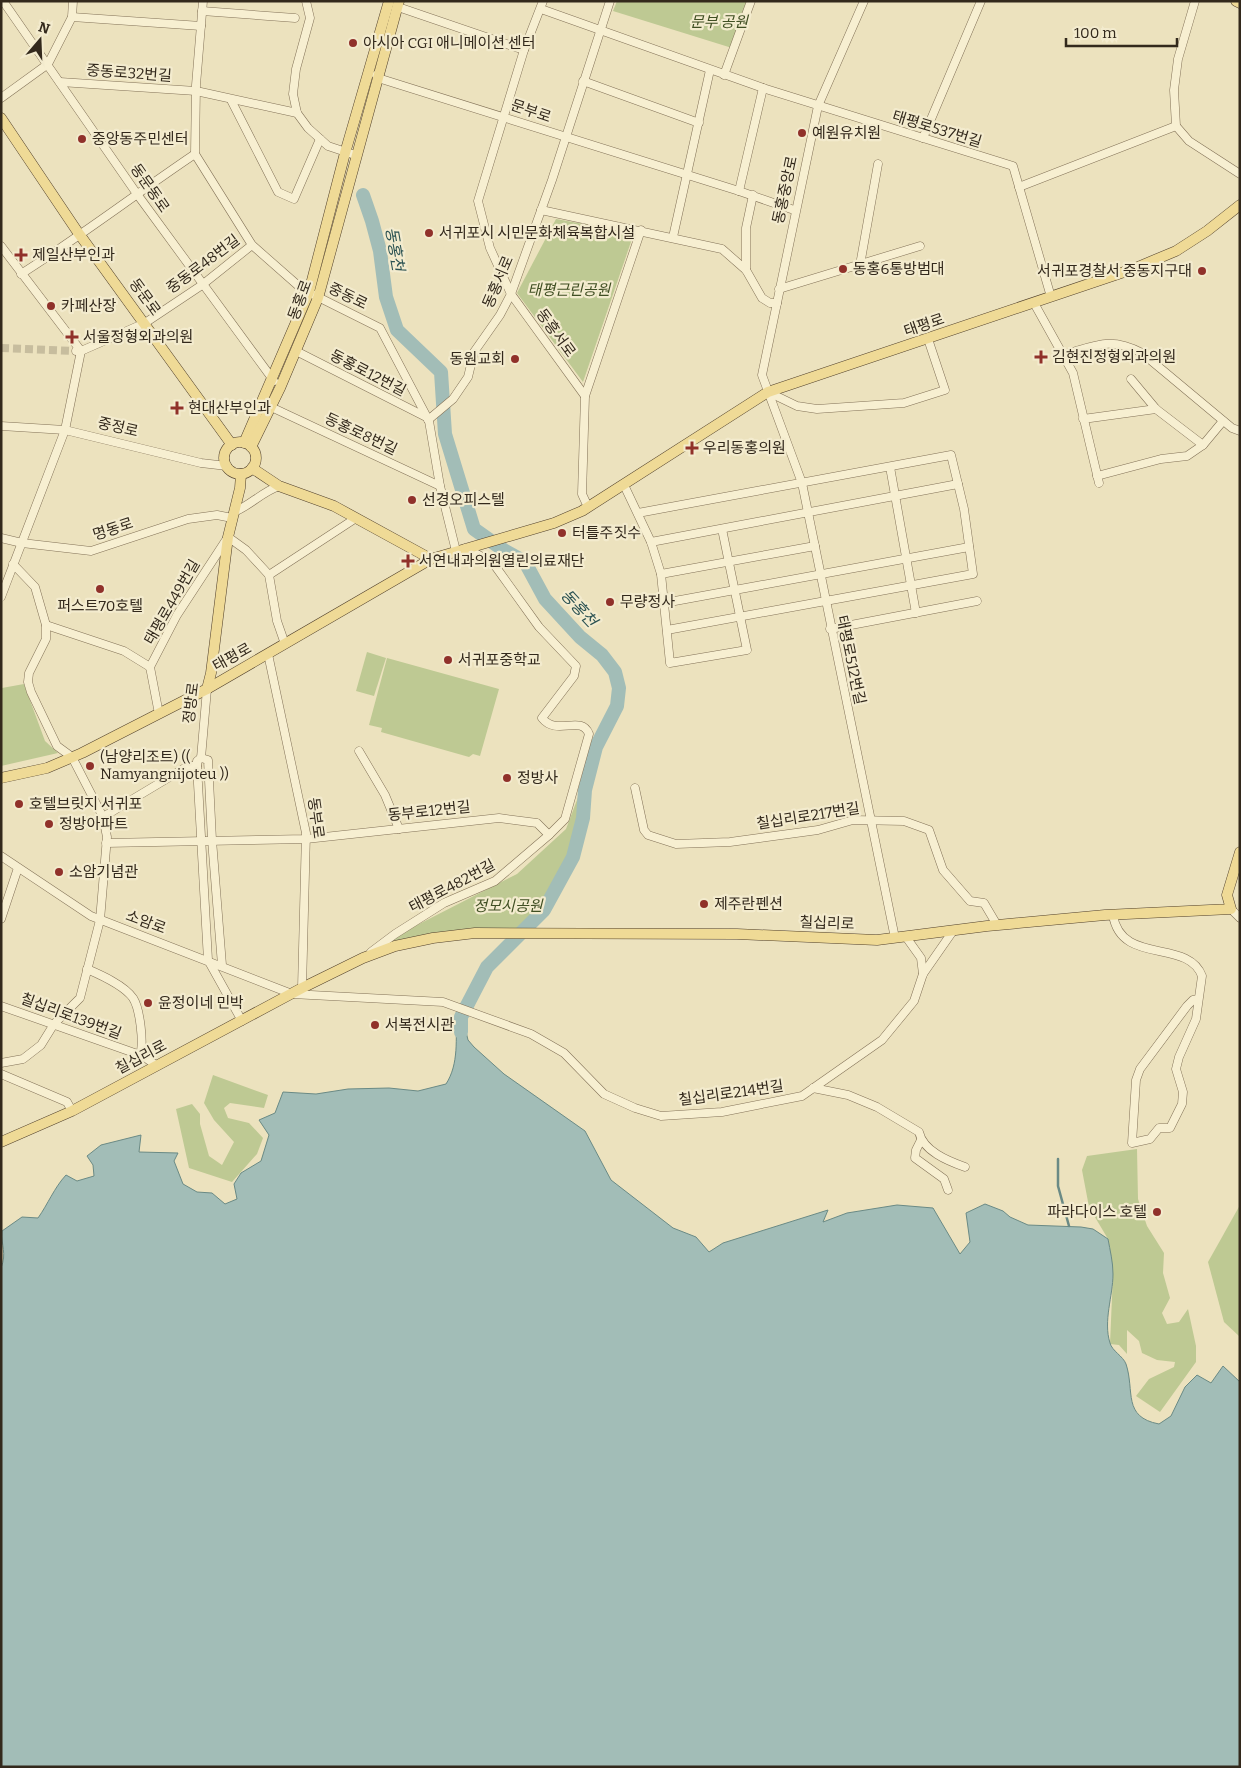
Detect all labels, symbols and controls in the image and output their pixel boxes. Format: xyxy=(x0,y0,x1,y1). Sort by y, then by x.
park label: 문부 공원 xyxy=(690,13,749,31)
north arrow xyxy=(15,15,65,65)
scale bar xyxy=(1066,15,1177,47)
text: N xyxy=(36,18,52,38)
text: 100 m xyxy=(1074,24,1117,42)
place label: 아시아 CGI 애니메이션 센터 xyxy=(363,34,536,52)
marker: 아시아 CGI 애니메이션 센터 xyxy=(347,37,359,49)
street label: 중동로32번길 xyxy=(86,61,172,85)
street label: 문부로 xyxy=(508,96,554,126)
street label: 태평로537번길 xyxy=(890,107,984,151)
place label: 예원유치원 xyxy=(812,124,881,142)
marker: 예원유치원 xyxy=(796,127,808,139)
place label: 중앙동주민센터 xyxy=(92,130,189,148)
marker: 중앙동주민센터 xyxy=(76,133,88,145)
street label: 동홍중앙로 xyxy=(769,154,801,226)
street label: 동문동로 xyxy=(127,160,173,216)
place label: 서귀포시 시민문화체육복합시설 xyxy=(439,224,635,242)
water label: 동홍천 xyxy=(382,226,409,275)
marker: 서귀포시 시민문화체육복합시설 xyxy=(423,227,435,239)
street label: 중동로48번길 xyxy=(163,231,243,297)
place label: 제일산부인과 xyxy=(32,246,115,264)
marker: 제일산부인과 xyxy=(14,248,28,262)
street label: 동홍서로 xyxy=(479,253,517,311)
place label: 동홍6통방범대 xyxy=(853,260,945,278)
place label: 서귀포경찰서 중동지구대 xyxy=(1037,262,1192,280)
marker: 동홍6통방범대 xyxy=(837,263,849,275)
marker: 서귀포경찰서 중동지구대 xyxy=(1196,265,1208,277)
street label: 동문로 xyxy=(126,275,164,319)
street label: 동홍로 xyxy=(284,277,316,323)
street label: 중동로 xyxy=(325,279,371,313)
park label: 태평근린공원 xyxy=(528,281,612,299)
place label: 카페산장 xyxy=(61,297,116,315)
marker: 카페산장 xyxy=(45,300,57,312)
street label: 동흥서로 xyxy=(532,305,580,361)
street label: 태평로 xyxy=(901,310,947,340)
place label: 서울정형외과의원 xyxy=(83,328,193,346)
marker: 서울정형외과의원 xyxy=(65,330,79,344)
street label: 동홍로12번길 xyxy=(327,346,409,400)
place label: 김현진정형외과의원 xyxy=(1052,348,1176,366)
place label: 동원교회 xyxy=(450,350,505,368)
marker: 김현진정형외과의원 xyxy=(1034,350,1048,364)
marker: 동원교회 xyxy=(509,353,521,365)
place label: 현대산부인과 xyxy=(188,399,271,417)
marker: 현대산부인과 xyxy=(170,401,184,415)
street label: 동홍로8번길 xyxy=(322,409,400,459)
street label: 중정로 xyxy=(96,414,140,440)
place label: 우리동홍의원 xyxy=(703,439,786,457)
marker: 우리동홍의원 xyxy=(685,441,699,455)
place label: 선경오피스텔 xyxy=(422,491,505,509)
marker: 선경오피스텔 xyxy=(406,494,418,506)
street label: 명동로 xyxy=(91,514,135,544)
place label: 터틀주짓수 xyxy=(572,524,641,542)
marker: 터틀주짓수 xyxy=(556,527,568,539)
place label: 서연내과의원열린의료재단 xyxy=(419,552,585,570)
marker: 서연내과의원열린의료재단 xyxy=(401,554,415,568)
street label: 태평로449번길 xyxy=(140,556,204,648)
marker: 퍼스트70호텔 xyxy=(94,583,106,595)
water label: 동홍천 xyxy=(557,585,603,632)
place label: 무량정사 xyxy=(620,593,675,611)
marker: 무량정사 xyxy=(604,596,616,608)
place label: 퍼스트70호텔 xyxy=(57,597,143,615)
street label: 태평로512번길 xyxy=(833,614,869,706)
street label: 태평로 xyxy=(210,639,254,675)
place label: 서귀포중학교 xyxy=(458,651,541,669)
marker: 서귀포중학교 xyxy=(442,654,454,666)
street label: 정방로 xyxy=(180,681,202,725)
place label: (남양리조트) (( Namyangnijoteu )) xyxy=(100,748,229,783)
marker: (남양리조트) (( Namyangnijoteu )) xyxy=(84,760,96,772)
place label: 정방사 xyxy=(517,769,559,787)
marker: 정방사 xyxy=(501,772,513,784)
place label: 호텔브릿지 서귀포 xyxy=(29,795,142,813)
street label: 동부로 xyxy=(304,796,328,840)
marker: 호텔브릿지 서귀포 xyxy=(13,798,25,810)
street label: 동부로12번길 xyxy=(387,798,471,824)
street label: 칠십리로217번길 xyxy=(755,799,861,833)
place label: 정방아파트 xyxy=(59,815,128,833)
marker: 정방아파트 xyxy=(43,818,55,830)
street label: 태평로482번길 xyxy=(406,856,498,916)
place label: 소암기념관 xyxy=(69,863,138,881)
marker: 소암기념관 xyxy=(53,866,65,878)
place label: 제주란펜션 xyxy=(714,895,783,913)
park label: 정모시공원 xyxy=(473,897,544,915)
marker: 제주란펜션 xyxy=(698,898,710,910)
street label: 소암로 xyxy=(123,906,169,938)
street label: 칠십리로 xyxy=(799,913,855,933)
street label: 칠십리로139번길 xyxy=(18,989,124,1043)
place label: 윤정이네 민박 xyxy=(158,994,244,1012)
marker: 윤정이네 민박 xyxy=(142,997,154,1009)
place label: 서복전시관 xyxy=(385,1016,454,1034)
marker: 서복전시관 xyxy=(369,1019,381,1031)
street label: 칠십리로 xyxy=(112,1036,170,1078)
street label: 칠십리로214번길 xyxy=(677,1077,785,1109)
place label: 파라다이스 호텔 xyxy=(1047,1203,1147,1221)
marker: 파라다이스 호텔 xyxy=(1151,1206,1163,1218)

